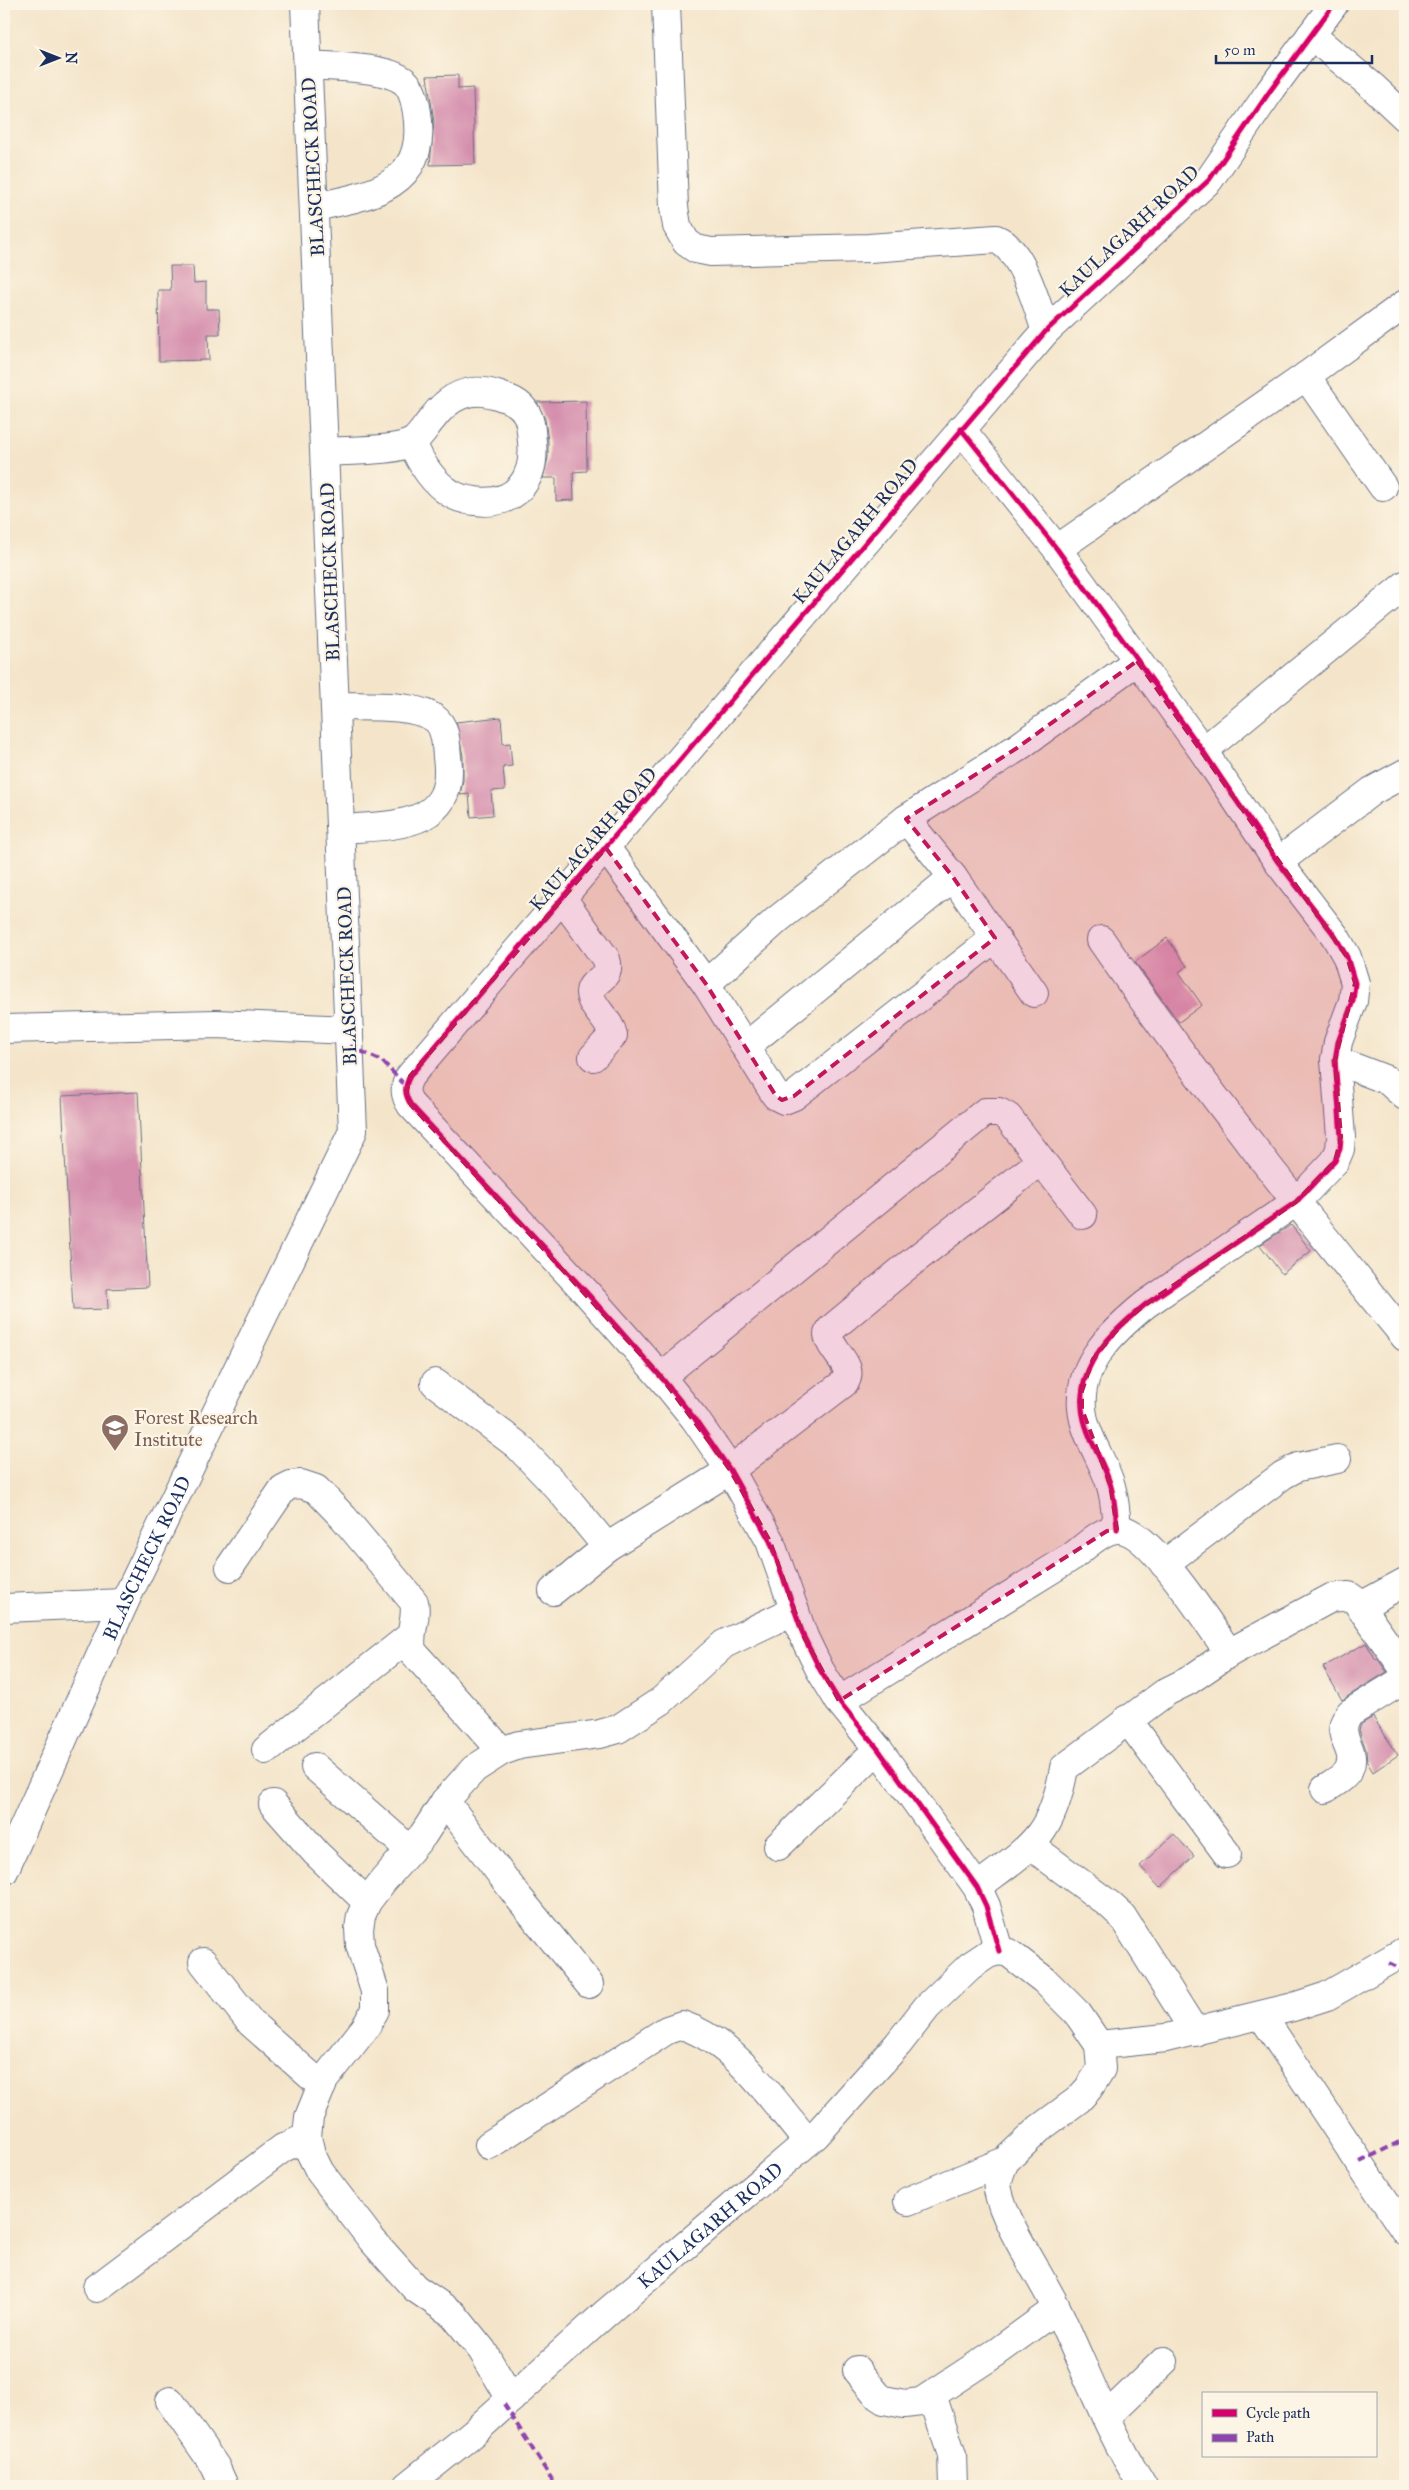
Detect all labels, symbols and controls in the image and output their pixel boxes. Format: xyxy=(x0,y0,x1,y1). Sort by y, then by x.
north arrow xyxy=(32,32,82,82)
scale bar xyxy=(1216,32,1373,64)
text: 50 m xyxy=(1224,41,1256,59)
text: N xyxy=(62,52,79,64)
street label: BLASCHECK ROAD xyxy=(297,77,329,257)
street label: KAULAGARH ROAD xyxy=(1054,160,1204,302)
street label: KAULAGARH ROAD xyxy=(787,454,923,608)
street label: BLASCHECK ROAD xyxy=(315,482,345,662)
street label: KAULAGARH ROAD xyxy=(524,762,662,916)
street label: BLASCHECK ROAD xyxy=(332,886,362,1066)
place label: Forest Research Institute xyxy=(134,1406,258,1451)
school or university icon: Forest Research Institute xyxy=(100,1413,130,1452)
street label: BLASCHECK ROAD xyxy=(97,1472,195,1644)
street label: KAULAGARH ROAD xyxy=(633,2157,787,2293)
legend xyxy=(1202,2392,1376,2458)
text: Cycle path xyxy=(1246,2404,1311,2422)
text: Path xyxy=(1246,2428,1275,2446)

